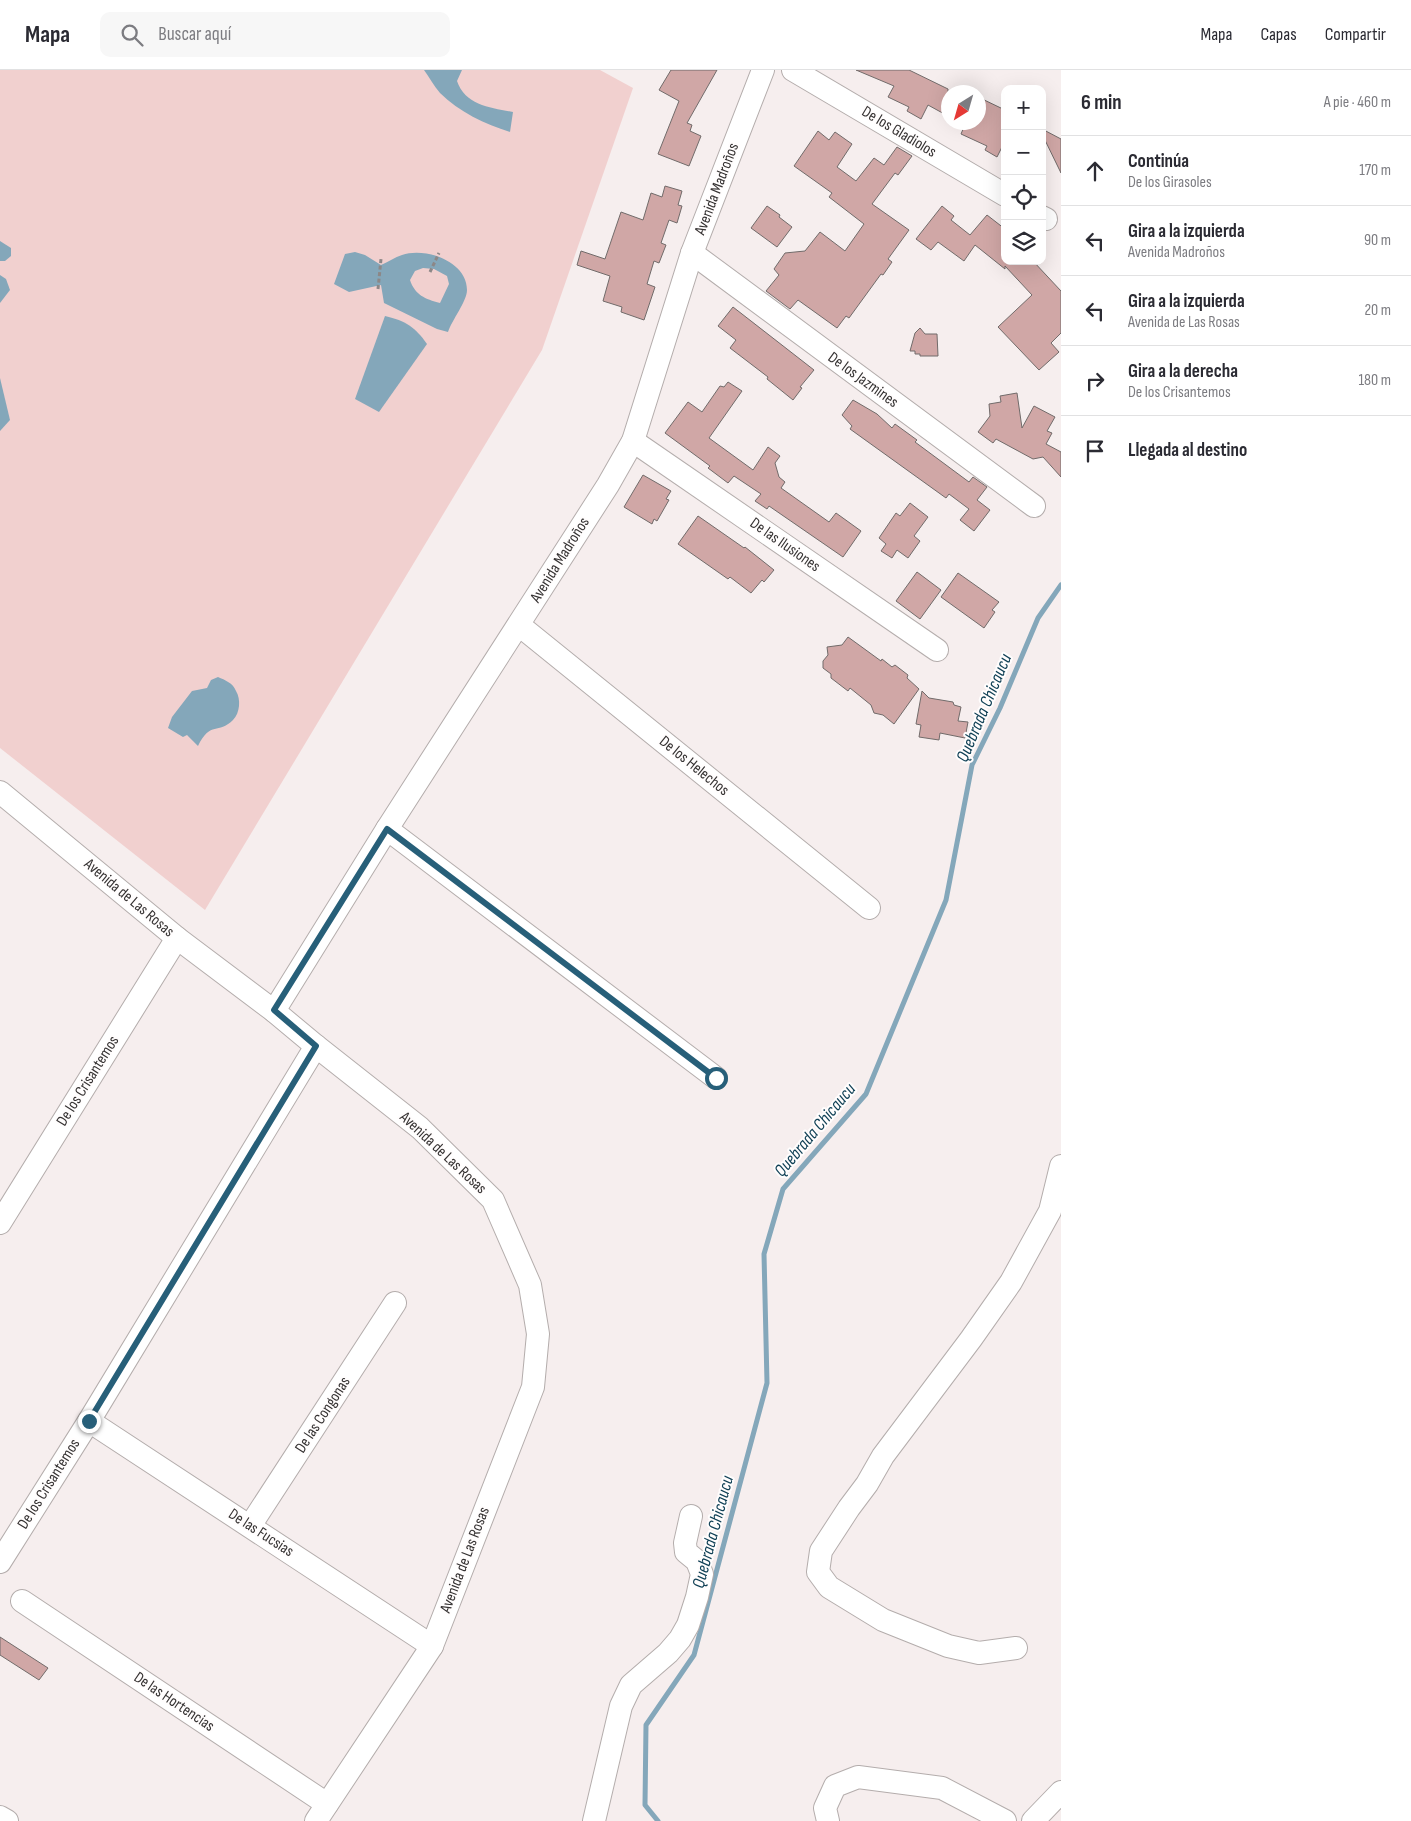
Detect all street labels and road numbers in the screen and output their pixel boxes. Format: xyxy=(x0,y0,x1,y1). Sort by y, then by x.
street label: De los Gladiolos xyxy=(858,102,940,162)
street label: Avenida Madroños xyxy=(690,140,743,239)
street label: De los Jazmines xyxy=(824,348,902,412)
street label: Avenida Madroños xyxy=(526,514,594,607)
street label: De las Ilusiones xyxy=(746,514,824,576)
street label: De los Helechos xyxy=(655,732,733,800)
street label: Avenida de Las Rosas xyxy=(79,854,178,941)
street label: De los Crisantemos xyxy=(53,1032,123,1130)
street label: Avenida de Las Rosas xyxy=(395,1107,491,1198)
street label: De las Congonas xyxy=(291,1373,355,1457)
street label: De los Crisantemos xyxy=(14,1435,84,1533)
street label: Avenida de Las Rosas xyxy=(436,1504,494,1617)
street label: De las Fucsias xyxy=(225,1505,297,1561)
street label: De las Hortencias xyxy=(130,1668,218,1736)

